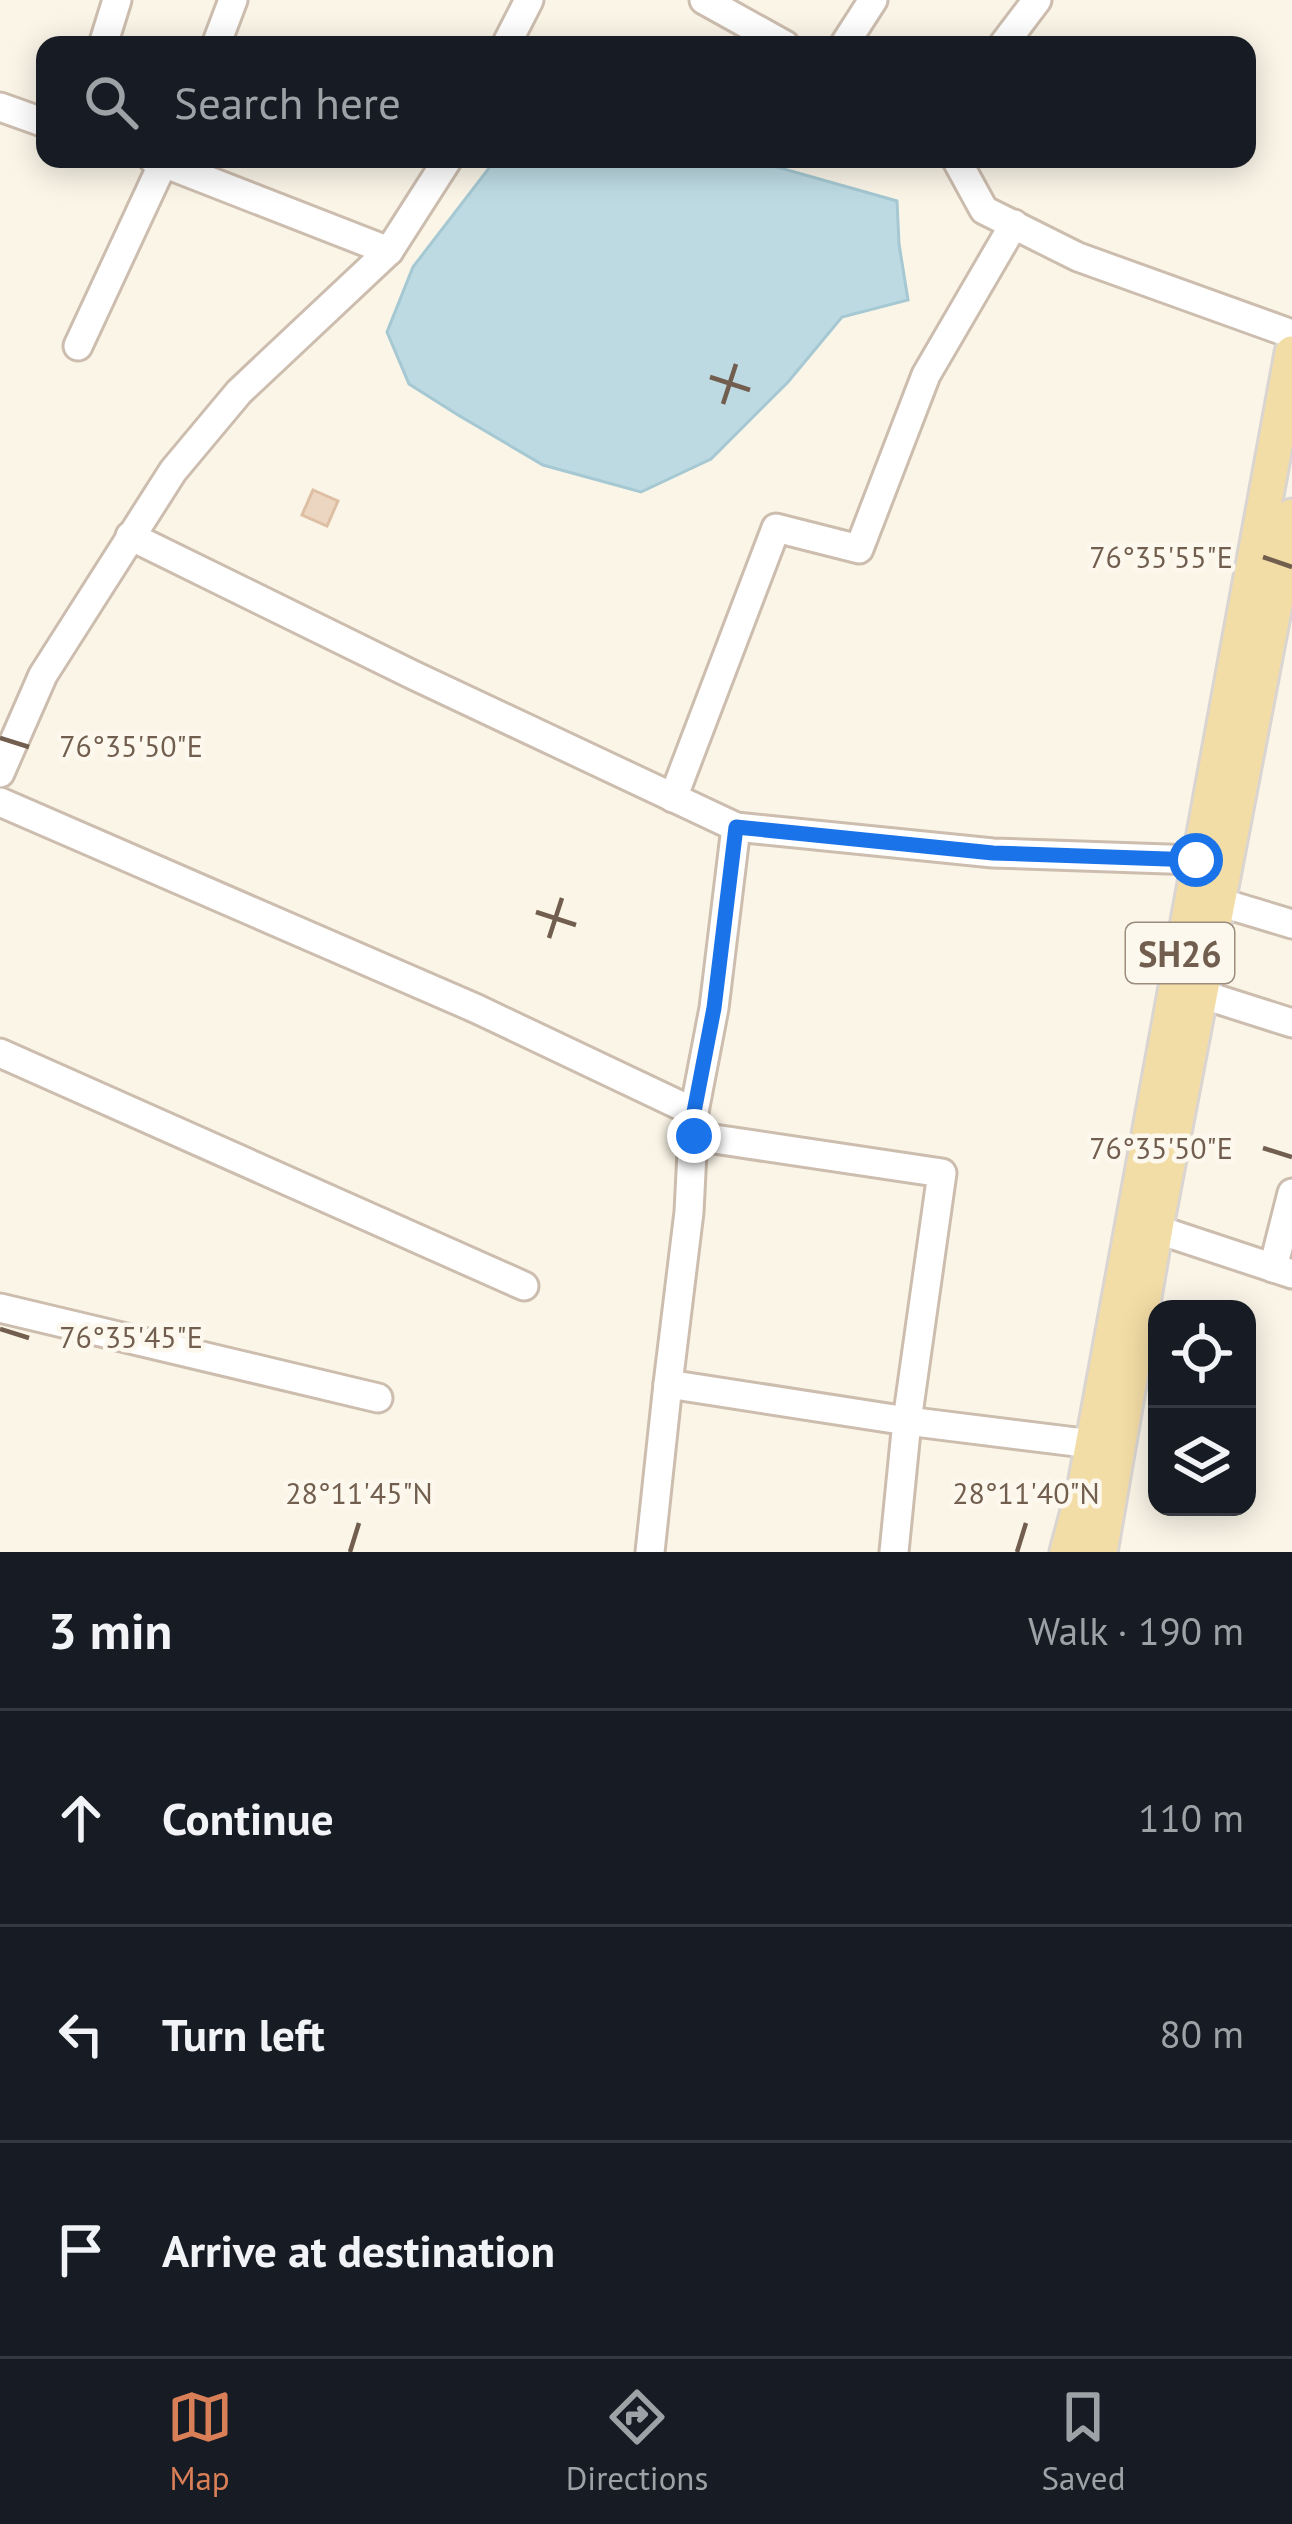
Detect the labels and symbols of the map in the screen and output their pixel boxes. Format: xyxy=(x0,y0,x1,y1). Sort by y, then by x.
text: 76°35'55"E xyxy=(1089,537,1233,576)
text: 76°35'50"E xyxy=(59,726,203,765)
route start xyxy=(1169,833,1223,887)
road number: SH26 xyxy=(1126,923,1234,983)
route end xyxy=(667,1109,721,1163)
text: 76°35'50"E xyxy=(1089,1128,1233,1167)
text: 76°35'45"E xyxy=(59,1317,203,1356)
text: 28°11'45"N xyxy=(285,1473,433,1512)
text: 28°11'40"N xyxy=(952,1473,1100,1512)

